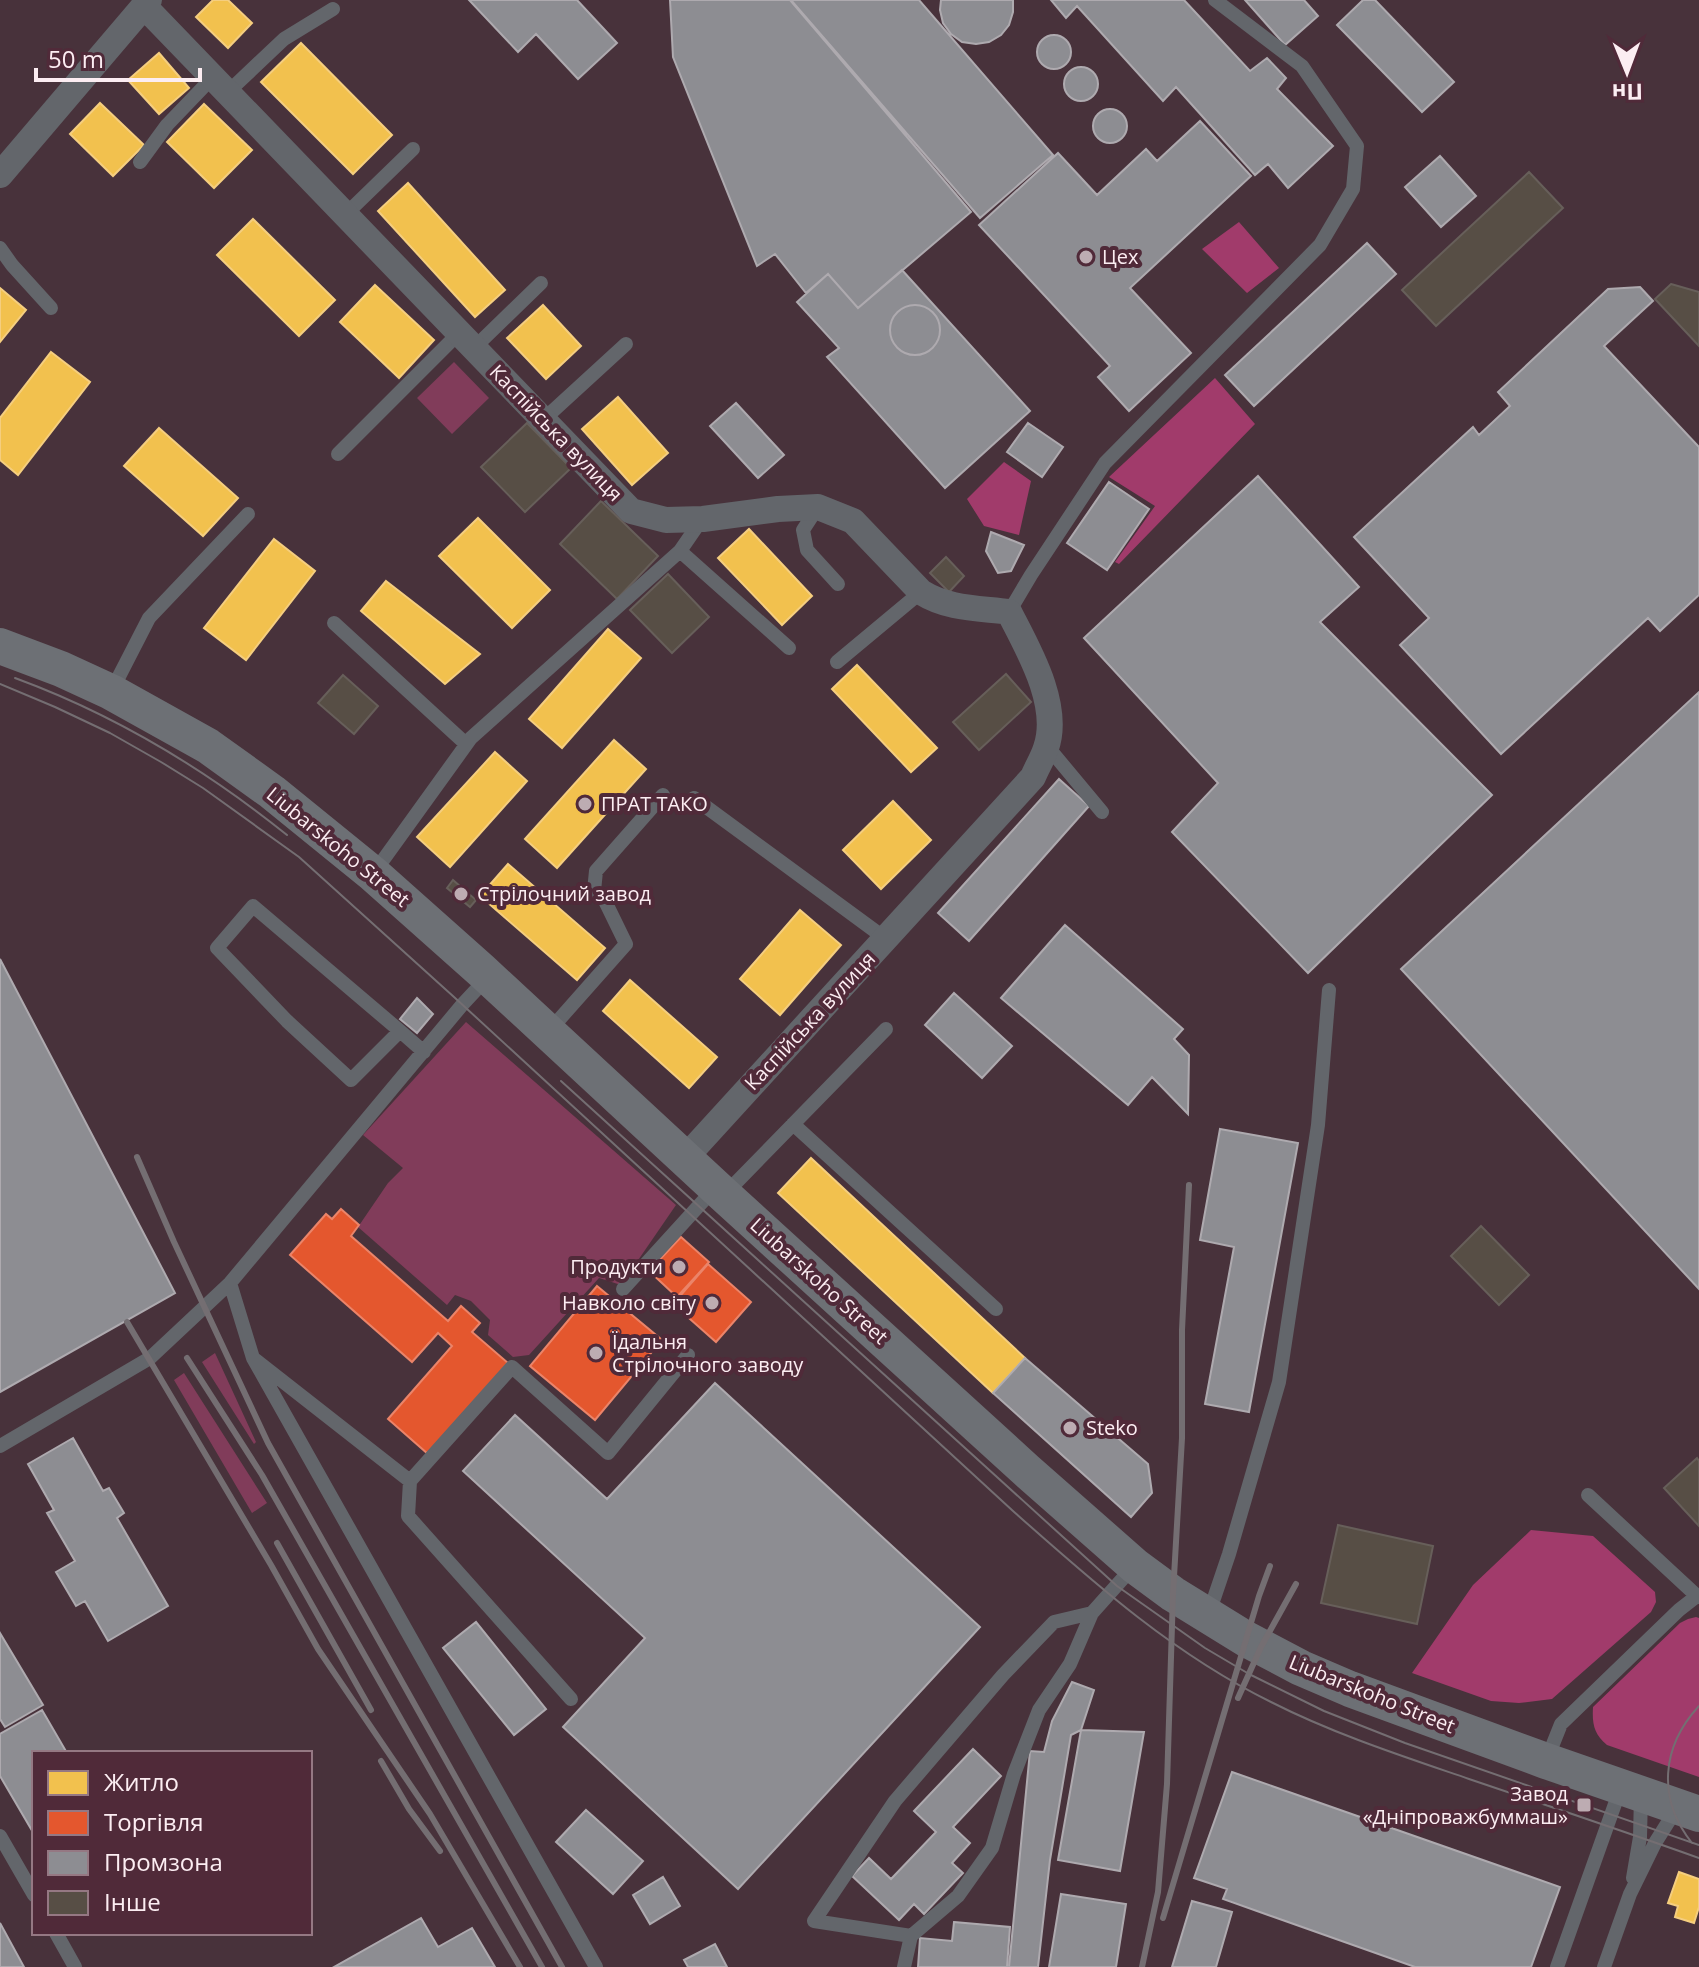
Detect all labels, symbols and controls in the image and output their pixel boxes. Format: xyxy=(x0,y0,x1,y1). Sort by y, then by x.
scale bar xyxy=(36,32,200,82)
north arrow xyxy=(1587,32,1667,112)
text: 50 m xyxy=(48,42,104,75)
text: Пн xyxy=(1612,78,1643,108)
place label: Цех xyxy=(1102,243,1139,270)
marker: Цех xyxy=(1077,248,1095,266)
street label: Каспійська вулиця xyxy=(484,358,629,507)
street label: Liubarskoho Street xyxy=(261,781,415,913)
place label: ПРАТ ТАКО xyxy=(601,790,708,817)
marker: ПРАТ ТАКО xyxy=(576,795,594,813)
place label: Стрілочний завод xyxy=(477,880,651,907)
marker: Стрілочний завод xyxy=(452,885,470,903)
street label: Каспійська вулиця xyxy=(738,946,881,1096)
street label: Liubarskoho Street xyxy=(745,1211,894,1350)
place label: Продукти xyxy=(570,1253,663,1280)
marker: Продукти xyxy=(670,1258,688,1276)
place label: Навколо світу xyxy=(562,1289,697,1316)
marker: Навколо світу xyxy=(703,1294,721,1312)
place label: Їдальня Стрілочного заводу xyxy=(612,1328,804,1378)
marker: Їдальня Стрілочного заводу xyxy=(587,1344,605,1362)
place label: Steko xyxy=(1086,1414,1138,1441)
marker: Steko xyxy=(1061,1419,1079,1437)
street label: Liubarskoho Street xyxy=(1285,1648,1459,1739)
legend xyxy=(32,1751,312,1935)
text: Житло xyxy=(104,1765,179,1798)
place label: Завод «Дніпроважбуммаш» xyxy=(1363,1780,1568,1830)
marker: Завод «Дніпроважбуммаш» xyxy=(1575,1796,1593,1814)
text: Торгівля xyxy=(104,1805,204,1838)
text: Промзона xyxy=(104,1845,223,1878)
text: Інше xyxy=(104,1885,161,1918)

